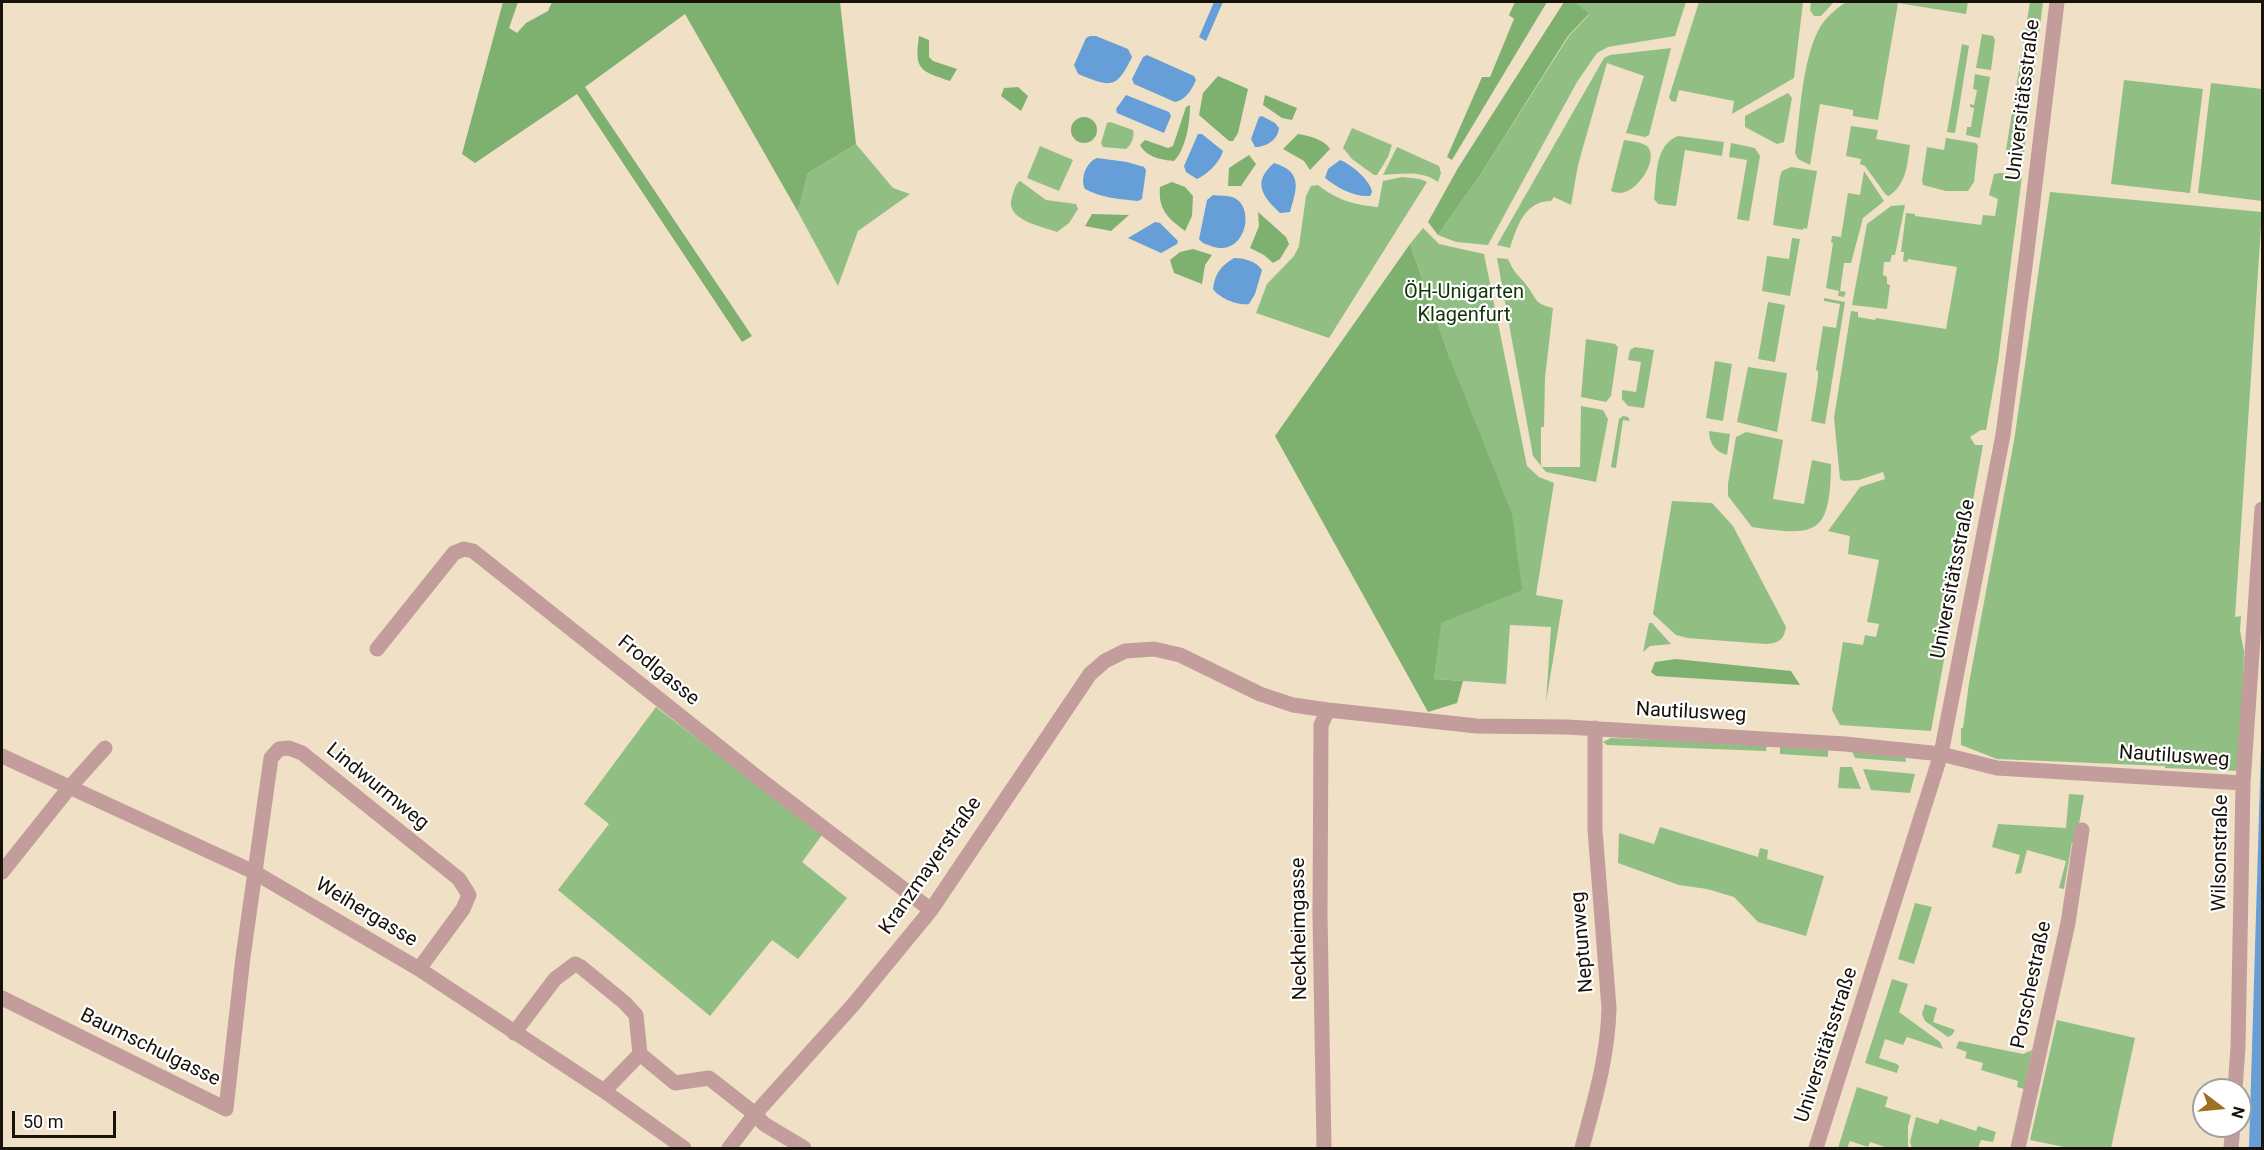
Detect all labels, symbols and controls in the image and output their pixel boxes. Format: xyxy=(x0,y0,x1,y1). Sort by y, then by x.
street label: Universitätsstraße xyxy=(2002,18,2046,182)
park label: ÖH-Unigarten Klagenfurt xyxy=(1404,281,1524,328)
street label: Universitätsstraße xyxy=(1927,497,1981,661)
street label: Frodlgasse xyxy=(612,631,704,711)
street label: Nautilusweg xyxy=(1635,698,1747,728)
street label: Lindwurmweg xyxy=(321,738,433,836)
street label: Nautilusweg xyxy=(2118,741,2230,773)
street label: Kranzmayerstraße xyxy=(875,793,987,939)
street label: Wilsonstraße xyxy=(2208,794,2234,912)
street label: Neckheimgasse xyxy=(1287,857,1313,1001)
street label: Weihergasse xyxy=(311,873,421,953)
street label: Neptunweg xyxy=(1567,890,1599,994)
street label: Porschestraße xyxy=(2007,919,2057,1051)
street label: Universitätsstraße xyxy=(1791,964,1863,1126)
street label: Baumschulgasse xyxy=(76,1004,224,1092)
north arrow xyxy=(2192,1078,2252,1138)
scale bar xyxy=(15,1099,118,1137)
text: N xyxy=(2227,1104,2249,1121)
text: 50 m xyxy=(23,1111,63,1132)

